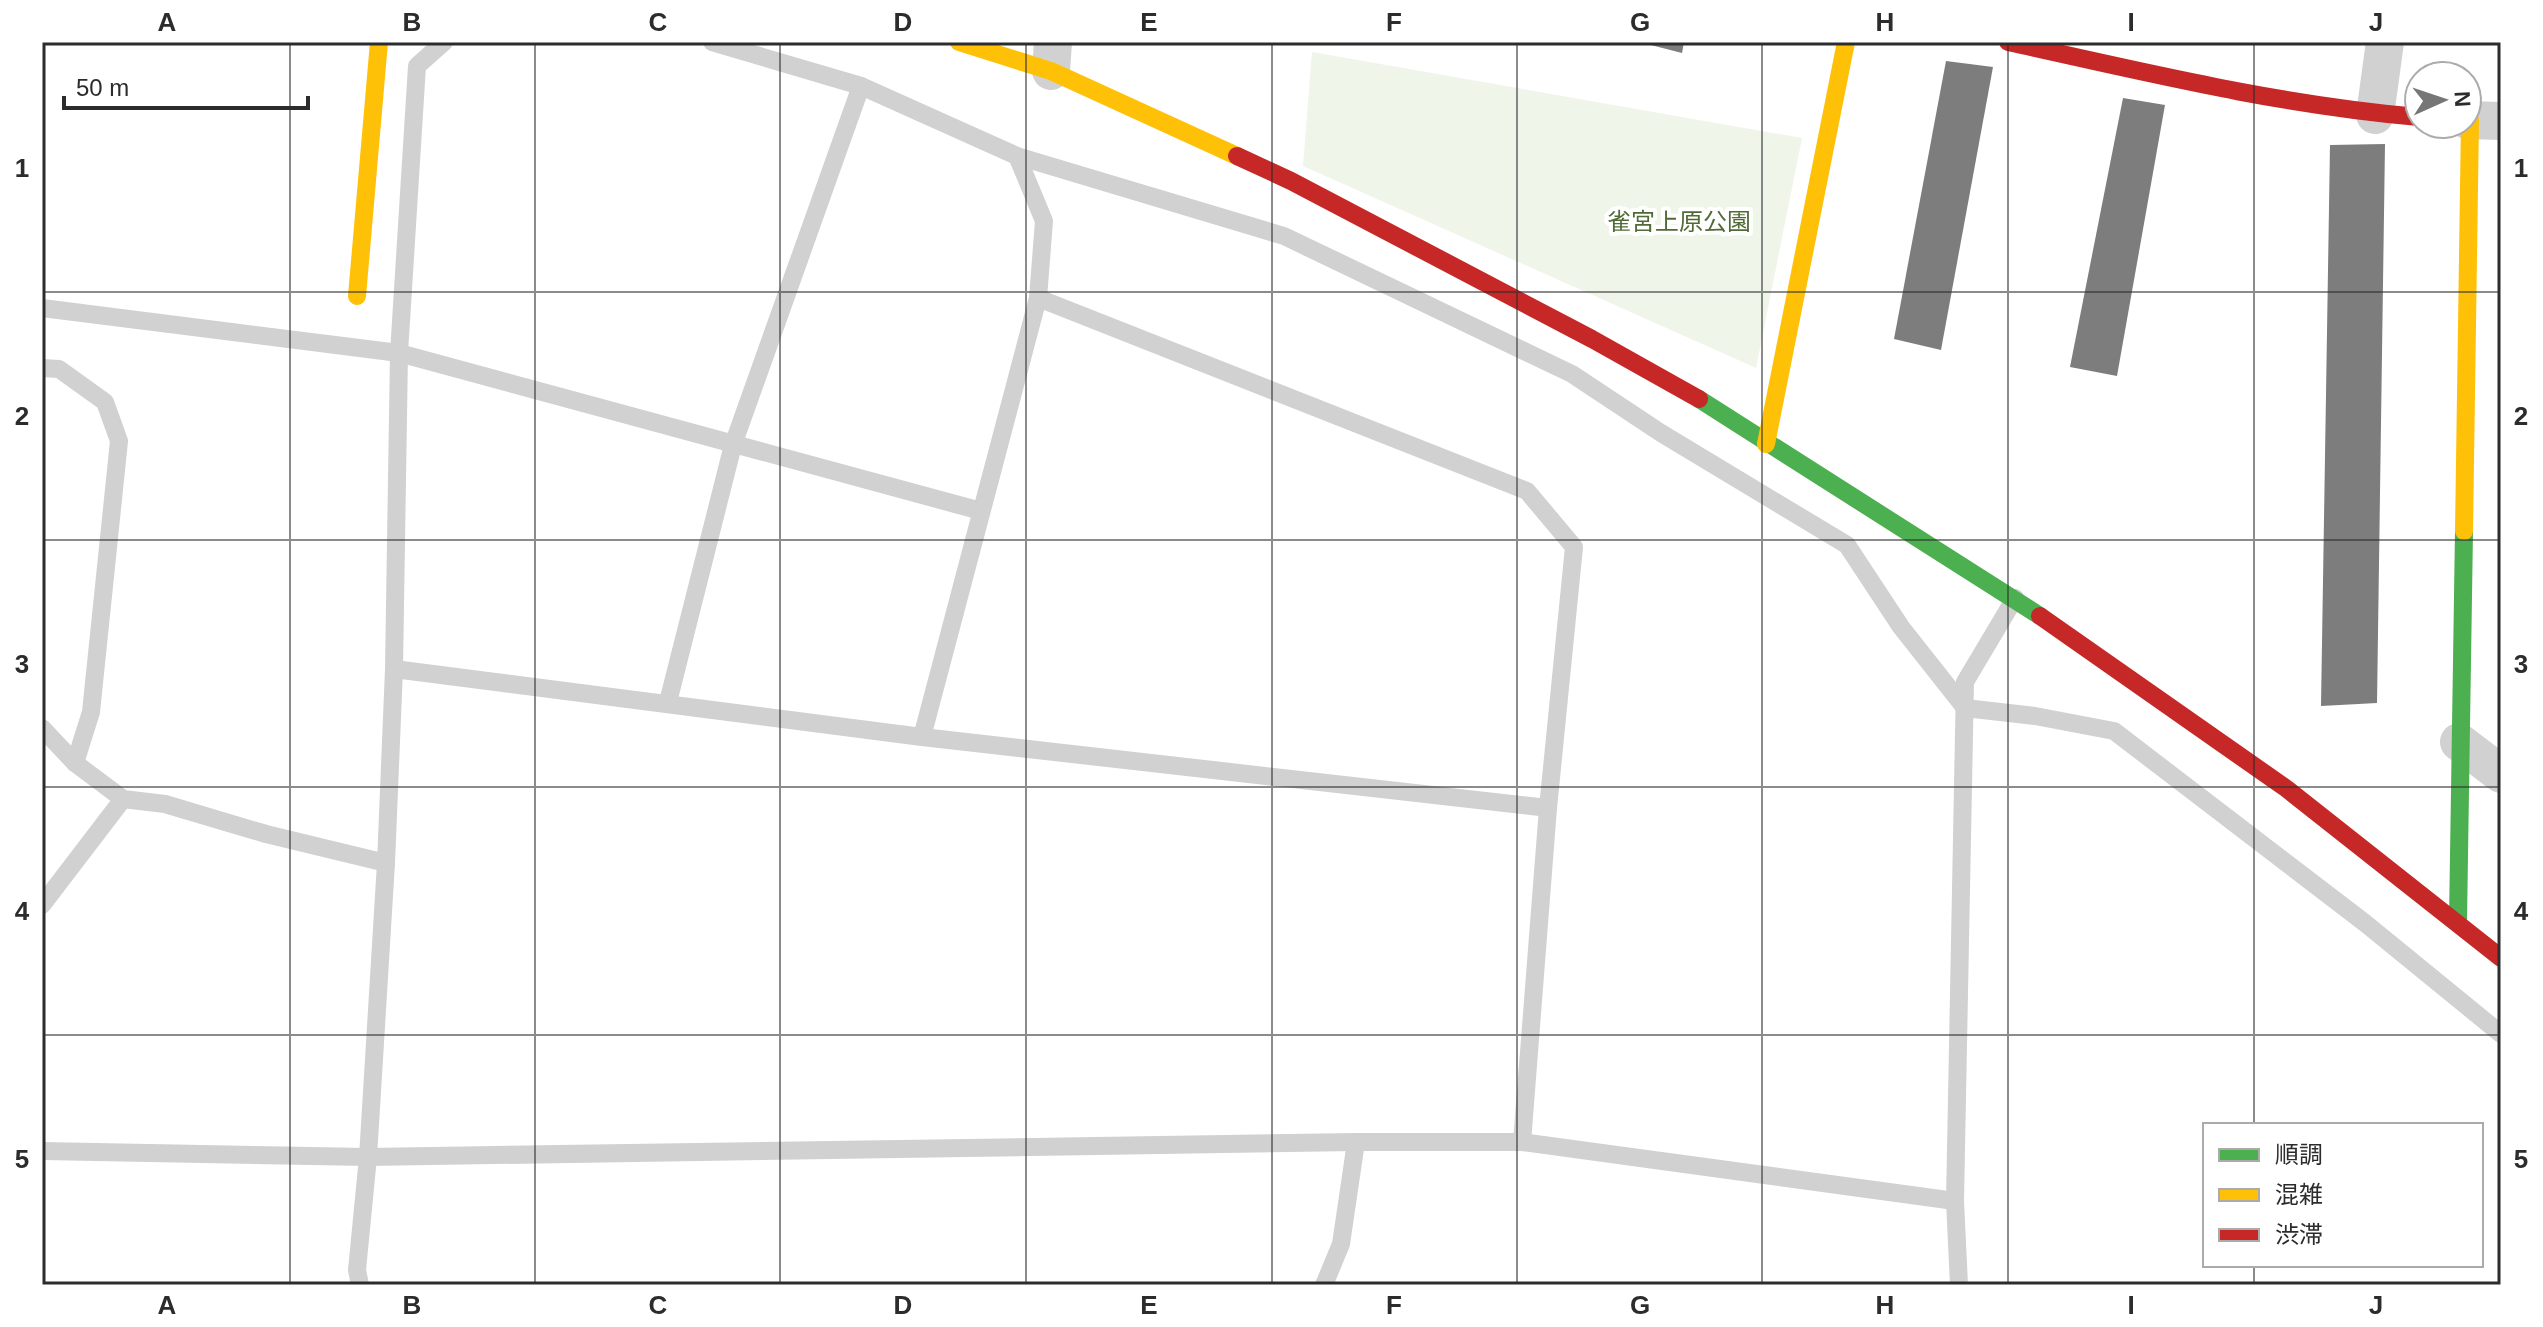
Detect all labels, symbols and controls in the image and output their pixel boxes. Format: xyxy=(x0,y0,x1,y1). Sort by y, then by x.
text: A xyxy=(158,7,177,37)
text: B xyxy=(403,7,421,37)
text: C xyxy=(649,7,668,37)
text: D xyxy=(894,7,912,37)
text: E xyxy=(1140,7,1158,37)
text: F xyxy=(1386,7,1402,37)
text: G xyxy=(1630,7,1650,37)
text: H xyxy=(1876,7,1894,37)
text: I xyxy=(2127,7,2135,37)
text: J xyxy=(2369,7,2383,37)
scale bar xyxy=(64,60,308,110)
north arrow xyxy=(2403,60,2483,140)
text: 50 m xyxy=(76,74,129,101)
text: N xyxy=(2450,90,2475,108)
text: 1 xyxy=(15,153,29,183)
text: 1 xyxy=(2514,153,2528,183)
park label: 雀宮上原公園 xyxy=(1607,208,1751,235)
text: 2 xyxy=(15,401,29,431)
text: 2 xyxy=(2514,401,2528,431)
text: 3 xyxy=(15,649,29,679)
text: 3 xyxy=(2514,649,2528,679)
text: 4 xyxy=(15,896,30,926)
text: 4 xyxy=(2514,896,2529,926)
legend xyxy=(2203,1123,2483,1267)
text: 順調 xyxy=(2275,1141,2323,1168)
text: 5 xyxy=(15,1144,29,1174)
text: 5 xyxy=(2514,1144,2528,1174)
text: 混雑 xyxy=(2275,1181,2323,1208)
text: 渋滞 xyxy=(2275,1221,2323,1248)
text: A xyxy=(158,1290,177,1320)
text: B xyxy=(403,1290,421,1320)
text: C xyxy=(649,1290,668,1320)
text: D xyxy=(894,1290,912,1320)
text: E xyxy=(1140,1290,1158,1320)
text: F xyxy=(1386,1290,1402,1320)
text: G xyxy=(1630,1290,1650,1320)
text: H xyxy=(1876,1290,1894,1320)
text: I xyxy=(2127,1290,2135,1320)
text: J xyxy=(2369,1290,2383,1320)

